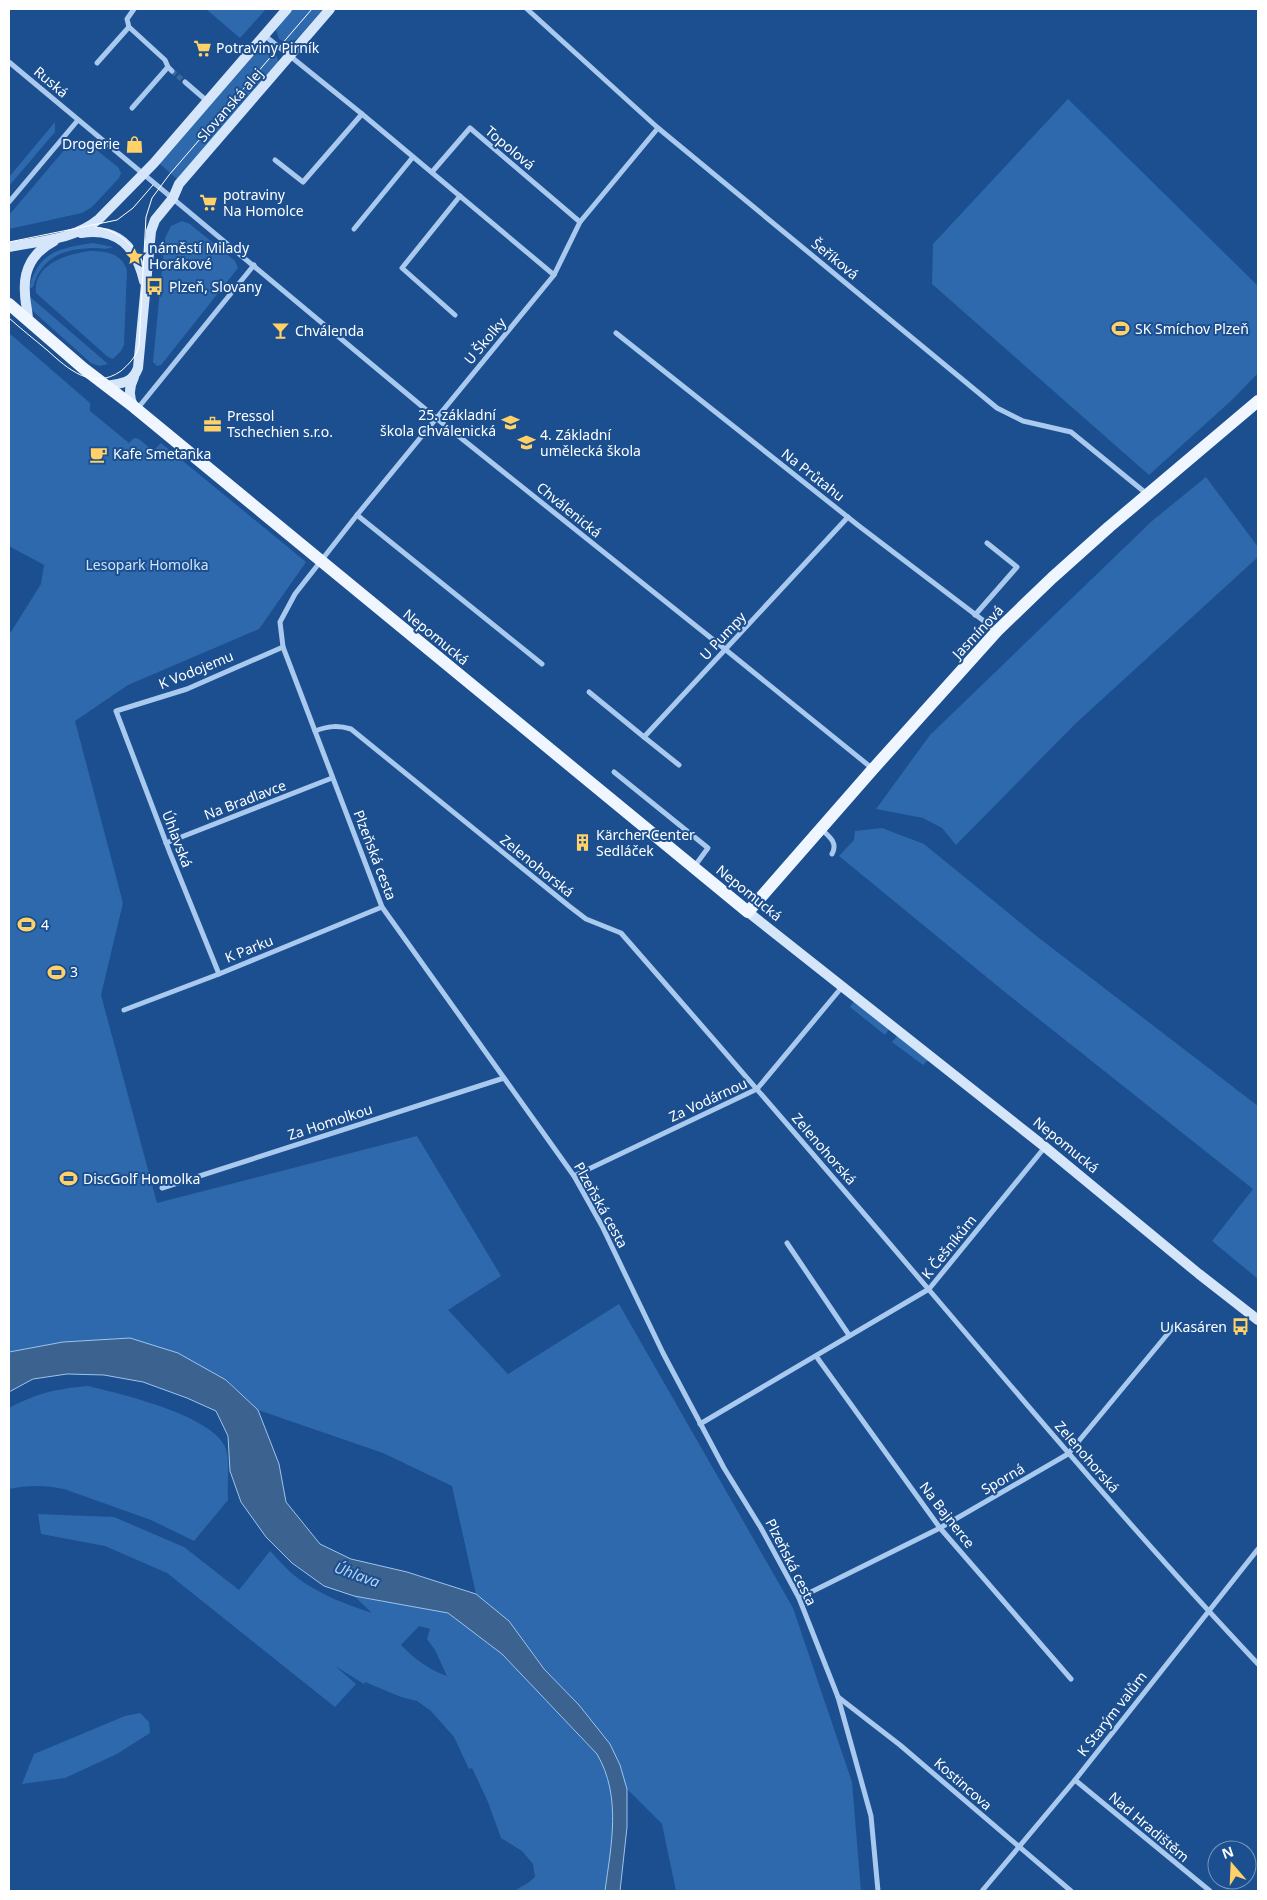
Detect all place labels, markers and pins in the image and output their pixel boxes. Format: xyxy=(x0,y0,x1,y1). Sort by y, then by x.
supermarket icon: Potraviny Pirník xyxy=(192,38,212,58)
place label: Potraviny Pirník xyxy=(216,38,320,57)
place label: Drogerie xyxy=(62,134,120,153)
shop icon: Drogerie xyxy=(124,134,144,154)
place label: potraviny Na Homolce xyxy=(223,185,304,220)
supermarket icon: potraviny Na Homolce xyxy=(199,193,219,213)
place label: náměstí Milady Horákové xyxy=(149,238,250,273)
place icon: náměstí Milady Horákové xyxy=(125,246,145,266)
bus stop icon: Plzeň, Slovany xyxy=(145,277,165,297)
place label: Plzeň, Slovany xyxy=(169,277,263,296)
sports icon: SK Smíchov Plzeň xyxy=(1111,319,1131,339)
place label: SK Smíchov Plzeň xyxy=(1135,319,1249,338)
bar icon: Chválenda xyxy=(271,321,291,341)
place label: Chválenda xyxy=(295,321,364,340)
place label: 25. základní škola Chválenická xyxy=(380,405,496,440)
place label: Pressol Tschechien s.r.o. xyxy=(227,406,333,441)
school or university icon: 25. základní škola Chválenická xyxy=(500,413,520,433)
office icon: Pressol Tschechien s.r.o. xyxy=(203,414,223,434)
place label: 4. Základní umělecká škola xyxy=(540,425,641,460)
school or university icon: 4. Základní umělecká škola xyxy=(516,433,536,453)
cafe icon: Kafe Smetanka xyxy=(89,444,109,464)
place label: Kafe Smetanka xyxy=(113,444,211,463)
place label: Kärcher Center Sedláček xyxy=(596,825,695,860)
building icon: Kärcher Center Sedláček xyxy=(572,833,592,853)
sports icon: 4 xyxy=(17,915,37,935)
place label: 4 xyxy=(41,915,49,934)
sports icon: 3 xyxy=(46,962,66,982)
place label: 3 xyxy=(70,962,78,981)
sports icon: DiscGolf Homolka xyxy=(59,1169,79,1189)
place label: DiscGolf Homolka xyxy=(83,1169,200,1188)
place label: U Kasáren xyxy=(1160,1317,1227,1336)
bus stop icon: U Kasáren xyxy=(1231,1317,1251,1337)

